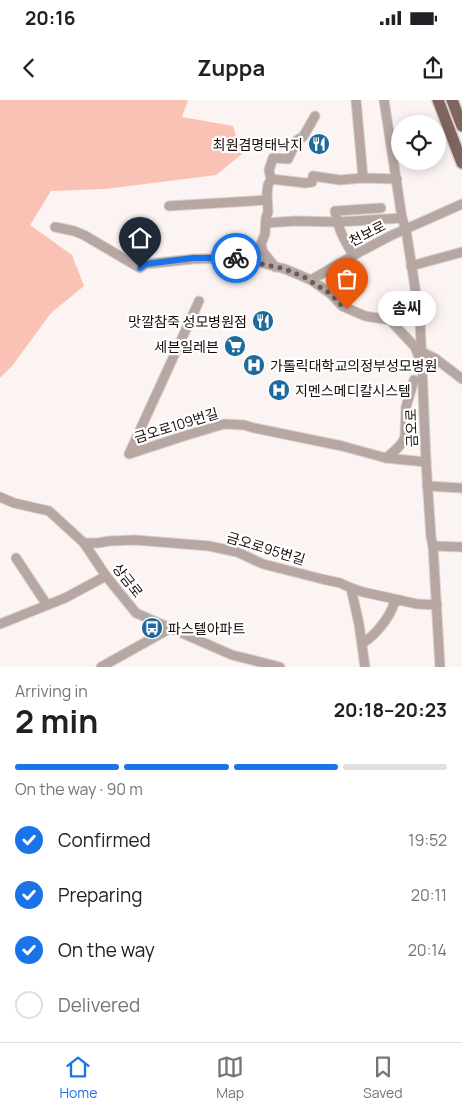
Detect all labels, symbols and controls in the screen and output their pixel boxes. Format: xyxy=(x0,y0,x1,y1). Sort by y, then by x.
text: 20:16 xyxy=(25,5,75,31)
text: Zuppa xyxy=(197,53,265,83)
icon: back xyxy=(15,54,43,82)
icon: share xyxy=(419,54,447,82)
map controls xyxy=(391,115,446,170)
button: locate xyxy=(391,115,446,170)
restaurant icon: 최원겸명태낙지 xyxy=(307,132,331,156)
place label: 최원겸명태낙지 xyxy=(213,135,303,154)
street label: 천보로 xyxy=(345,216,389,250)
pin xyxy=(119,217,161,268)
icon: home xyxy=(126,224,154,252)
courier xyxy=(211,233,261,283)
icon: bike xyxy=(222,244,250,272)
pin xyxy=(326,258,368,309)
icon: bag xyxy=(333,265,361,293)
callout: 솜씨 xyxy=(377,292,434,326)
text: 솜씨 xyxy=(392,297,422,319)
restaurant icon: 맛깔참죽 성모병원점 xyxy=(251,309,275,333)
place label: 맛깔참죽 성모병원점 xyxy=(128,312,247,331)
supermarket icon: 세븐일레븐 xyxy=(223,334,247,358)
place label: 세븐일레븐 xyxy=(155,337,219,356)
hospital icon: 가톨릭대학교의정부성모병원 xyxy=(242,353,266,377)
place label: 가톨릭대학교의정부성모병원 xyxy=(270,356,437,375)
hospital icon: 지멘스메디칼시스템 xyxy=(267,378,291,402)
place label: 지멘스메디칼시스템 xyxy=(295,381,411,400)
street label: 금오로109번길 xyxy=(132,403,220,447)
street label: 금오로 xyxy=(401,408,421,448)
street label: 금오로95번길 xyxy=(224,527,308,569)
street label: 상금로 xyxy=(109,559,147,601)
bus stop icon: 파스텔아파트 xyxy=(140,616,164,640)
place label: 파스텔아파트 xyxy=(168,619,245,638)
text: Arriving in xyxy=(15,680,88,702)
text: 20:18–20:23 xyxy=(334,697,447,723)
text: 2 min xyxy=(15,699,98,743)
text: On the way · 90 m xyxy=(15,778,143,800)
icon: check xyxy=(15,826,43,854)
text: Confirmed xyxy=(58,827,151,853)
text: 19:52 xyxy=(408,829,447,851)
icon: check xyxy=(15,881,43,909)
text: Preparing xyxy=(58,882,143,908)
text: 20:11 xyxy=(411,884,447,906)
icon: check xyxy=(15,936,43,964)
text: On the way xyxy=(58,937,155,963)
text: 20:14 xyxy=(408,939,447,961)
text: Delivered xyxy=(58,992,140,1018)
tab: Home xyxy=(59,1053,97,1102)
tab: Map xyxy=(216,1053,244,1102)
tab: Saved xyxy=(363,1053,403,1102)

